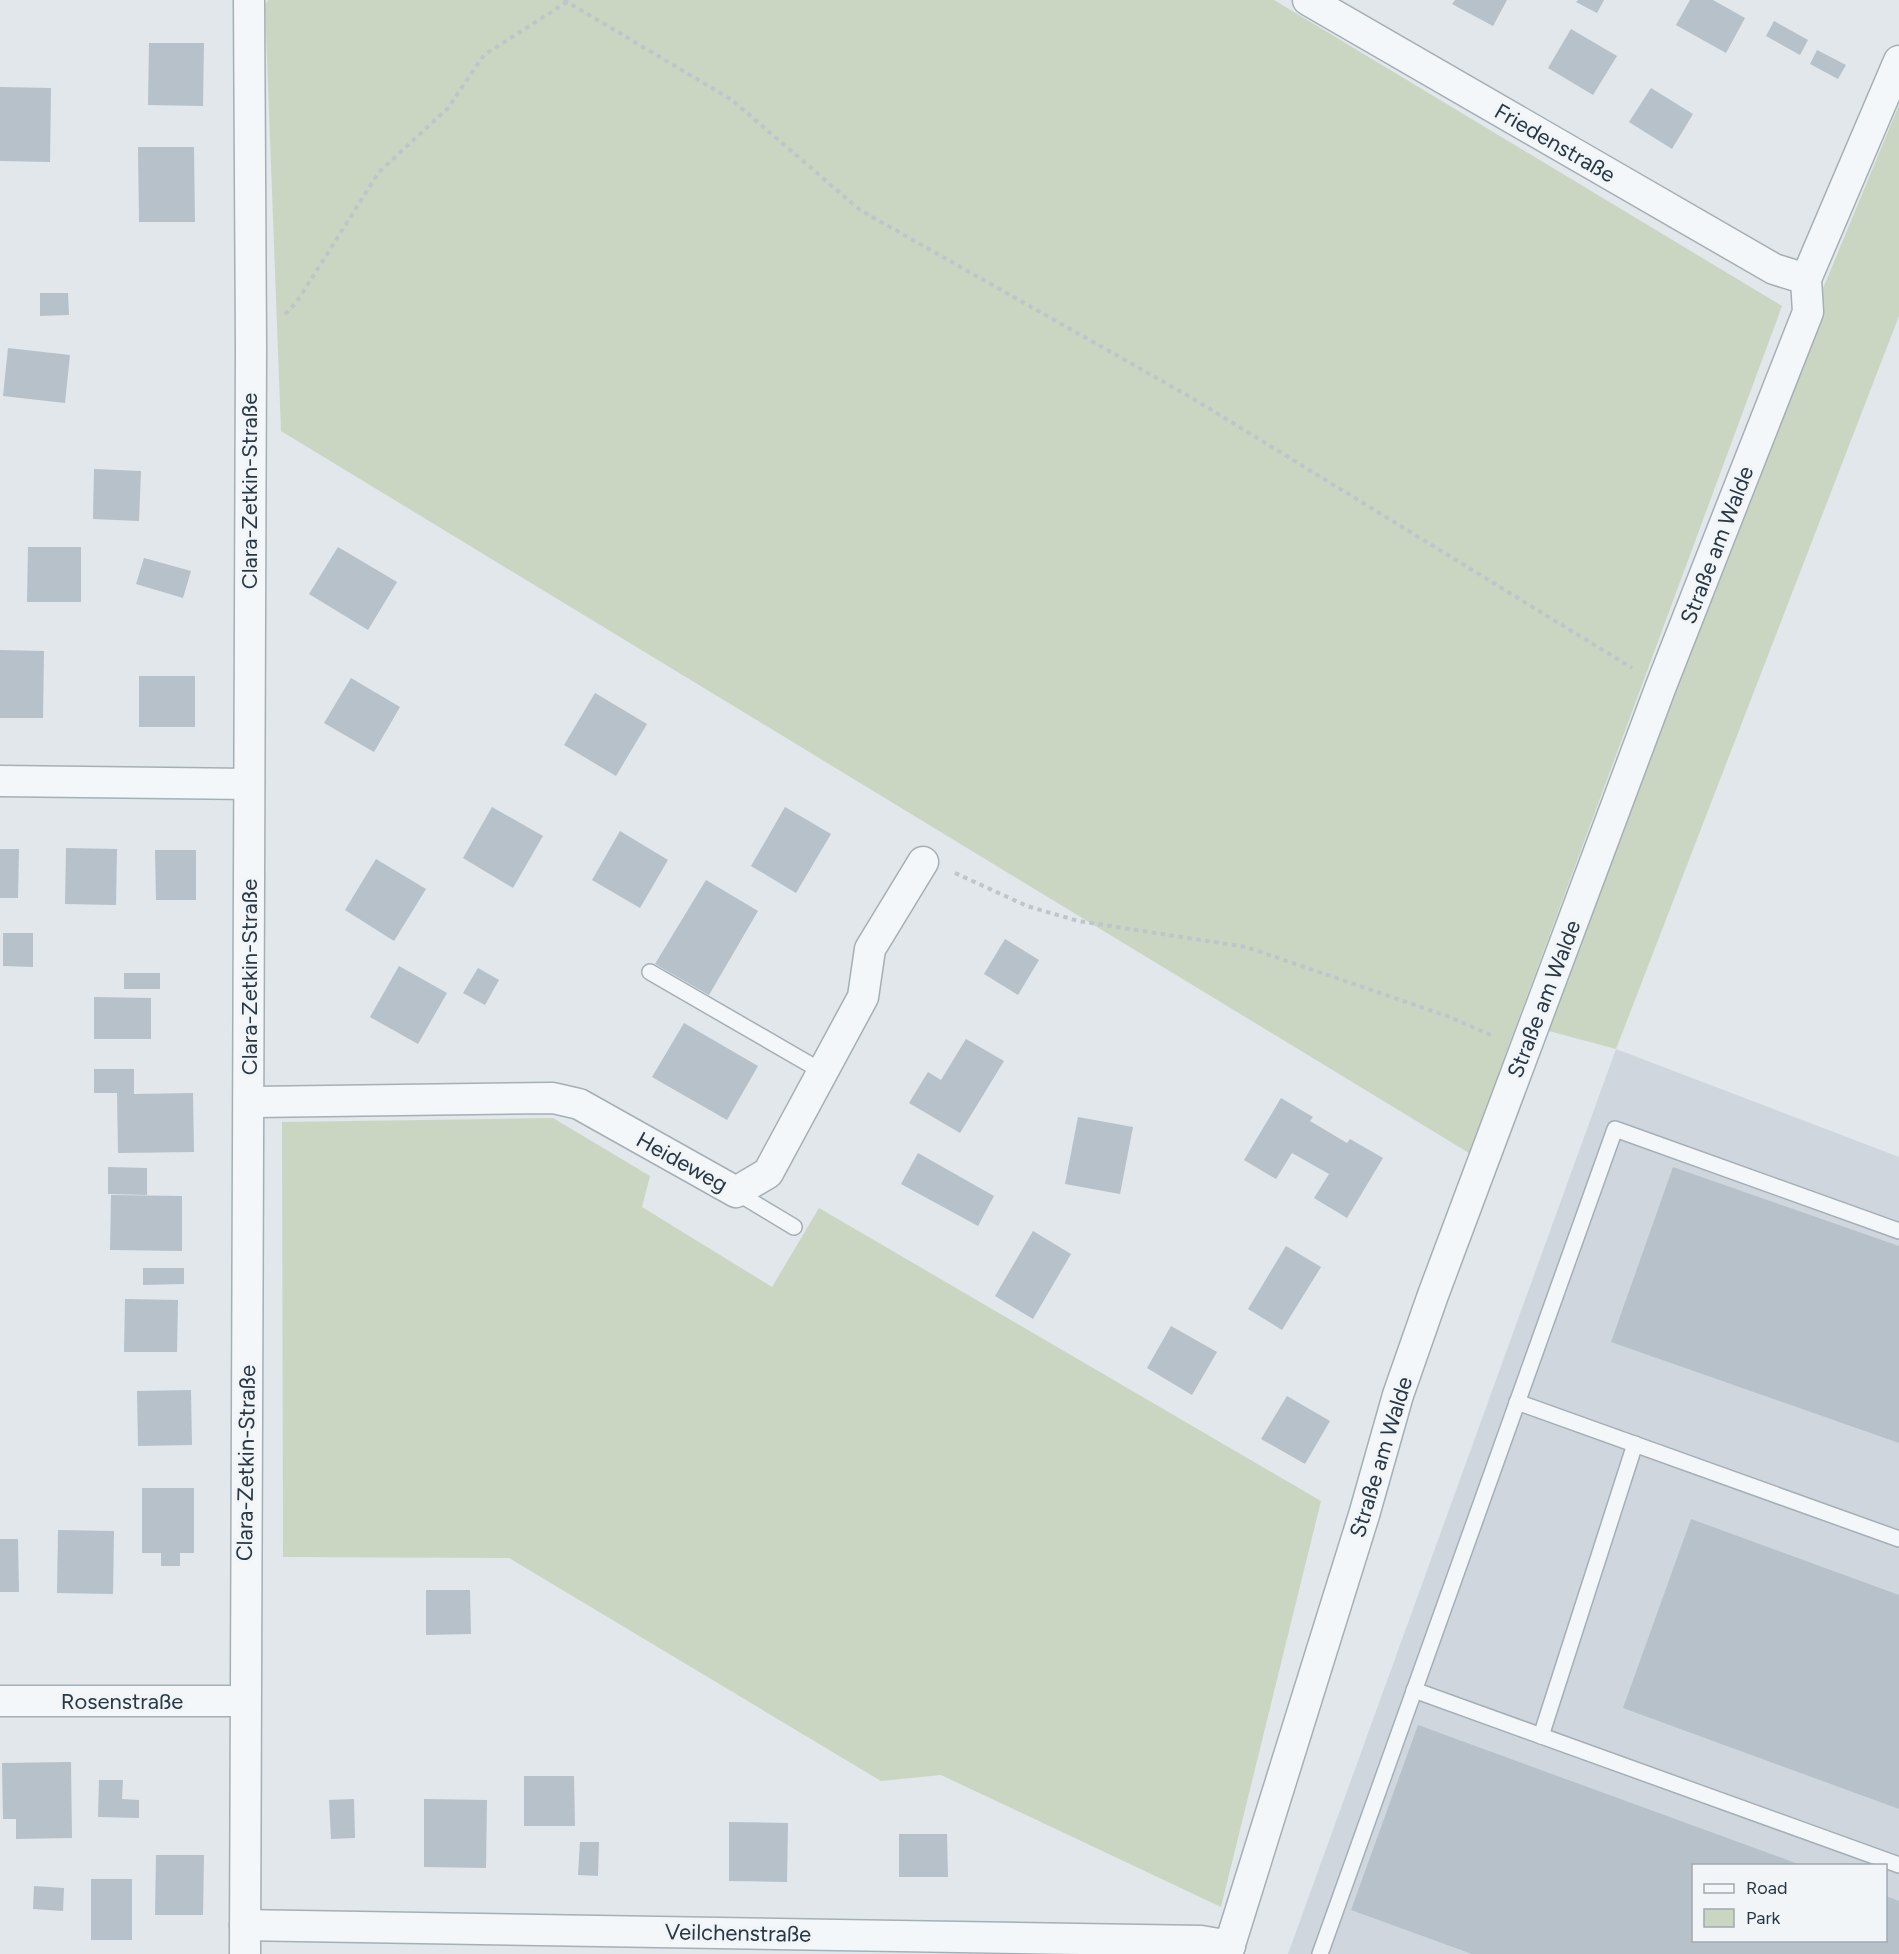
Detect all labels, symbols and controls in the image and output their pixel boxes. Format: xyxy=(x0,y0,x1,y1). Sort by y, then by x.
street label: Friedenstraße xyxy=(1490,98,1620,188)
street label: Clara-Zetkin-Straße xyxy=(236,393,263,589)
street label: Straße am Walde xyxy=(1674,462,1760,628)
street label: Clara-Zetkin-Straße xyxy=(236,879,263,1075)
street label: Straße am Walde xyxy=(1501,916,1587,1082)
street label: Heideweg xyxy=(632,1126,732,1198)
street label: Clara-Zetkin-Straße xyxy=(231,1365,261,1561)
street label: Straße am Walde xyxy=(1344,1373,1418,1541)
street label: Rosenstraße xyxy=(61,1688,183,1715)
legend xyxy=(1692,1864,1887,1942)
text: Road xyxy=(1746,1877,1787,1899)
text: Park xyxy=(1746,1907,1781,1929)
street label: Veilchenstraße xyxy=(665,1918,811,1948)

